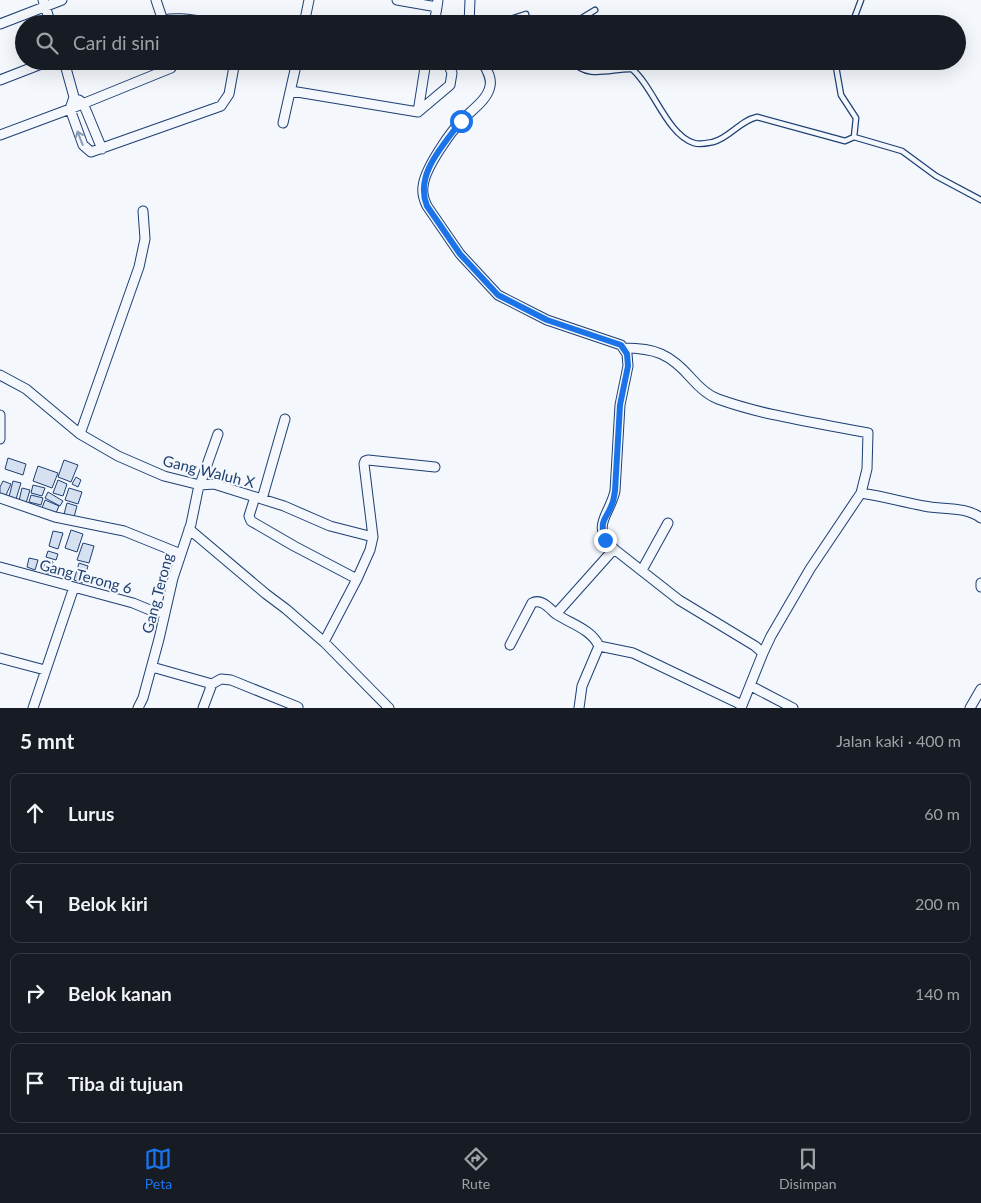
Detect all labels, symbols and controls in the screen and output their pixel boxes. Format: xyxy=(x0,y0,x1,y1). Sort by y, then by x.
search box xyxy=(15,15,966,70)
icon: search xyxy=(33,29,61,57)
text: Cari di sini xyxy=(73,31,160,54)
route start xyxy=(450,110,473,133)
one-way arrow xyxy=(75,131,84,146)
street label: Gang Waluh X xyxy=(161,451,257,491)
route end xyxy=(594,529,617,552)
street label: Gang Terong xyxy=(138,551,176,635)
street label: Gang Terong 6 xyxy=(38,555,135,597)
text: 5 mnt xyxy=(20,728,74,753)
text: Jalan kaki · 400 m xyxy=(836,731,961,750)
icon: ahead xyxy=(21,799,49,827)
text: Lurus xyxy=(68,802,114,825)
text: 60 m xyxy=(924,804,960,823)
icon: left xyxy=(21,889,49,917)
text: Belok kiri xyxy=(68,892,148,915)
text: 200 m xyxy=(915,894,960,913)
icon: right xyxy=(21,979,49,1007)
text: Belok kanan xyxy=(68,982,172,1005)
text: 140 m xyxy=(915,984,960,1003)
icon: arrive xyxy=(21,1069,49,1097)
text: Tiba di tujuan xyxy=(68,1072,183,1095)
tab: Peta xyxy=(144,1145,172,1192)
tab: Rute xyxy=(461,1145,490,1192)
tab: Disimpan xyxy=(779,1145,837,1192)

